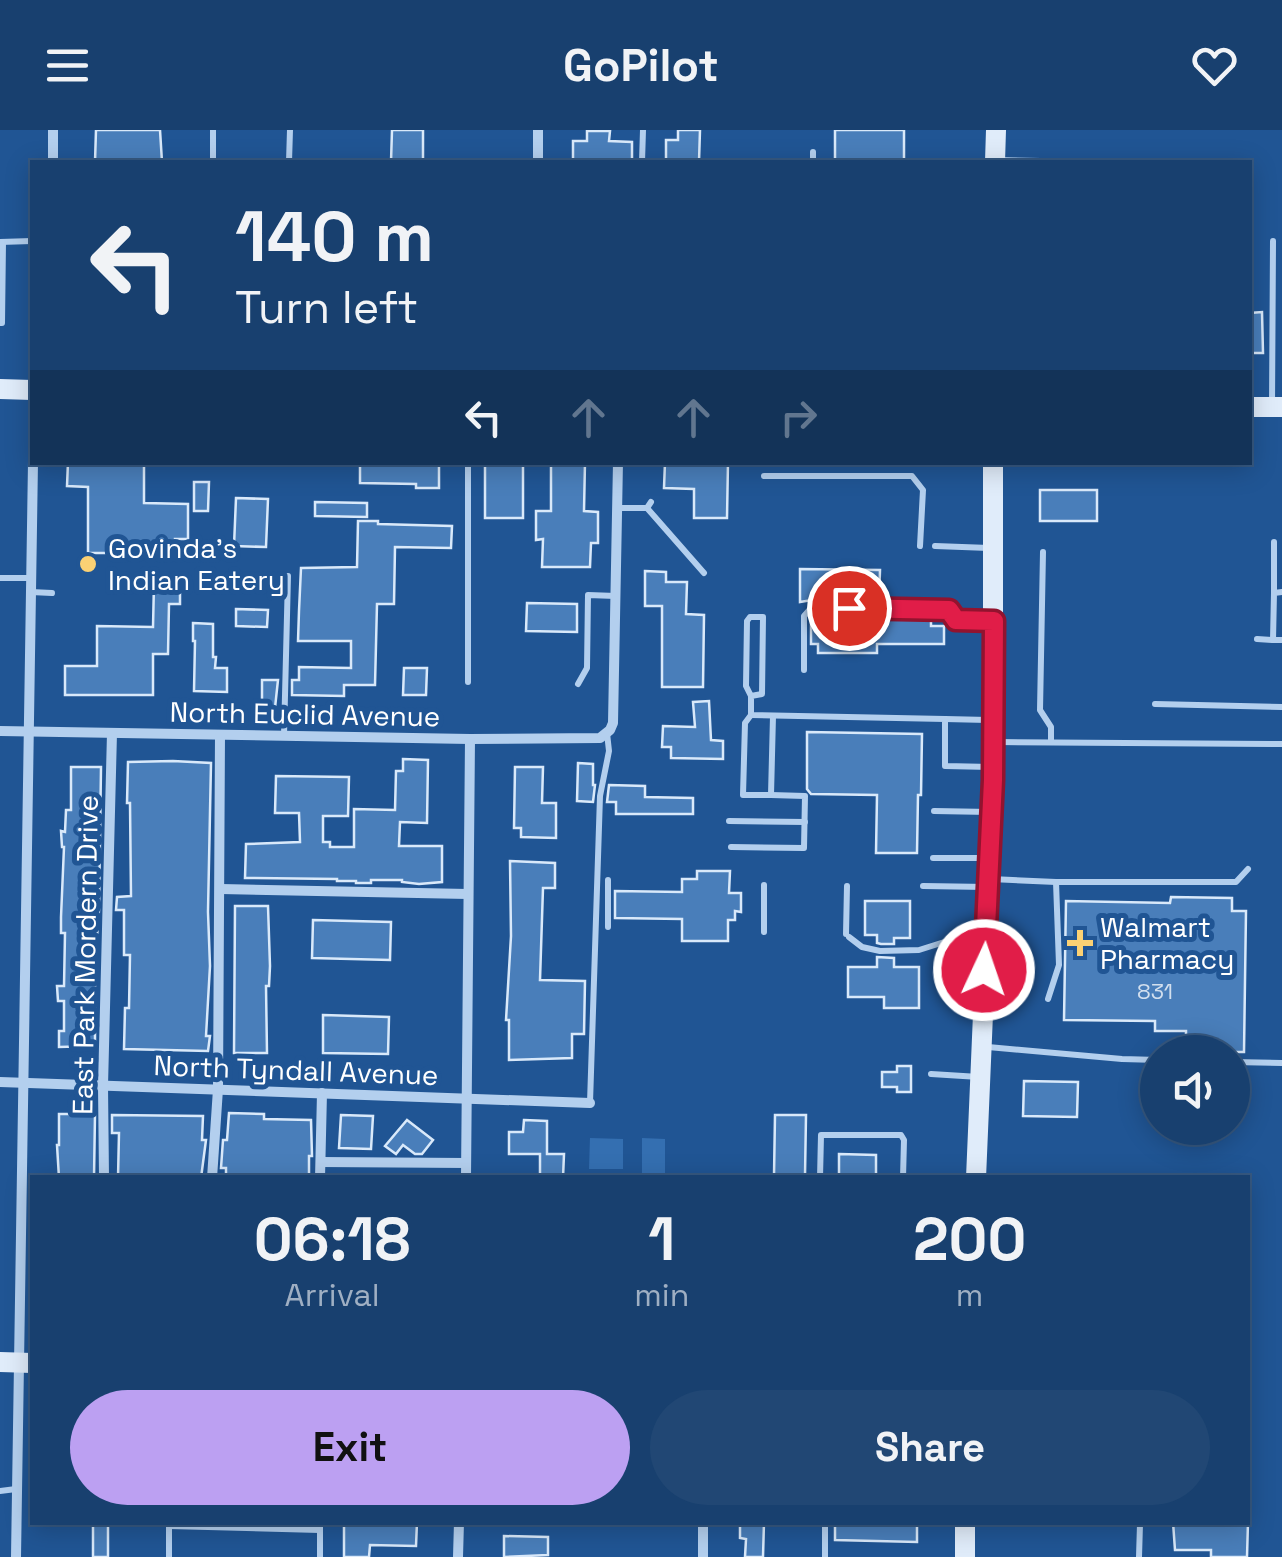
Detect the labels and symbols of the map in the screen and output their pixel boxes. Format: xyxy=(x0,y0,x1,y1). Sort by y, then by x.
place label: Govinda's Indian Eatery xyxy=(108,530,285,598)
marker: Govinda's Indian Eatery xyxy=(77,553,99,575)
pin xyxy=(807,566,892,651)
street label: North Euclid Avenue xyxy=(169,694,441,734)
street label: East Park Mordern Drive xyxy=(64,795,106,1115)
place label: Walmart Pharmacy xyxy=(1100,909,1234,977)
position arrow xyxy=(932,918,1036,1022)
marker: Walmart Pharmacy xyxy=(1069,932,1091,954)
house number: 831 xyxy=(1137,977,1173,1005)
street label: North Tyndall Avenue xyxy=(153,1047,439,1093)

